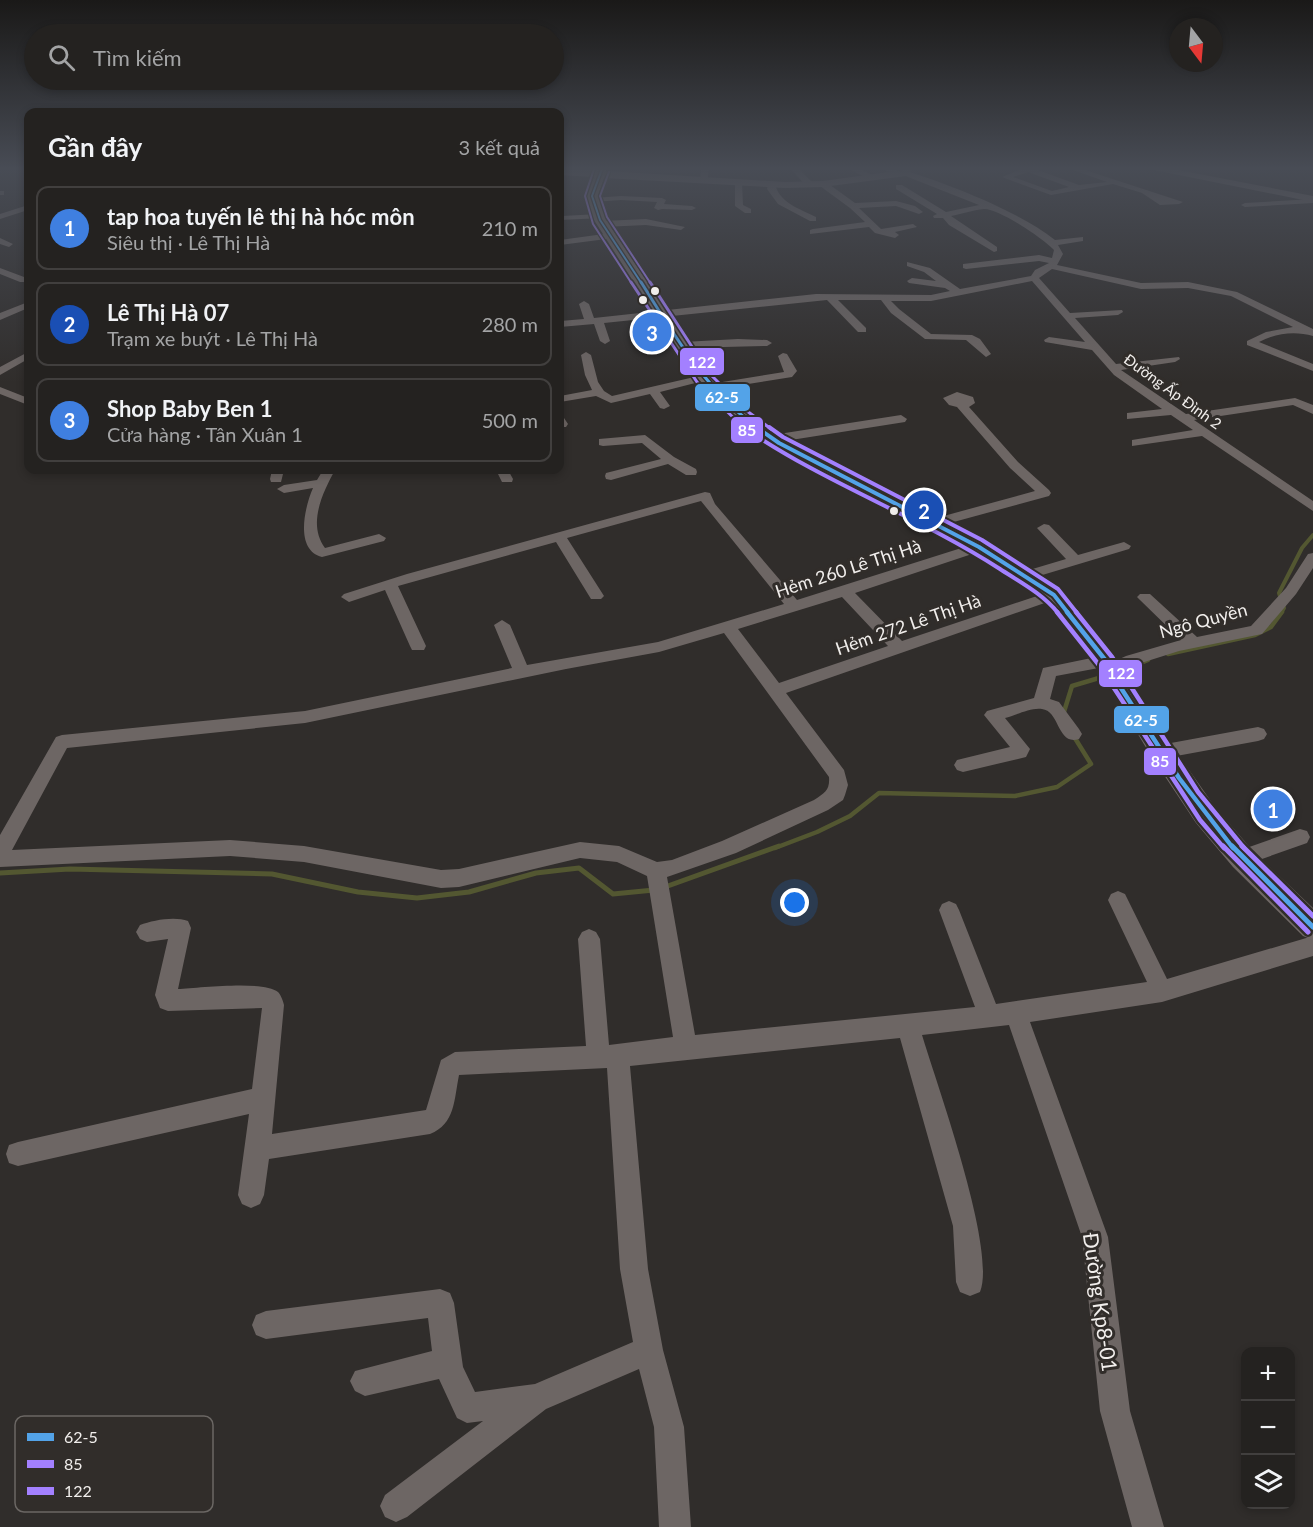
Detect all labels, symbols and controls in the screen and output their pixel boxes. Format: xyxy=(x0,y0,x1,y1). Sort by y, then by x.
north arrow xyxy=(1169,18,1223,72)
search box xyxy=(24,24,564,90)
icon: search xyxy=(45,41,78,74)
text: Tìm kiếm xyxy=(93,44,182,71)
text: Gần đây xyxy=(48,131,142,163)
text: 3 kết quả xyxy=(459,135,540,159)
text: tap hoa tuyến lê thị hà hóc môn xyxy=(107,203,415,230)
text: 1 xyxy=(64,216,75,240)
text: 210 m xyxy=(482,216,538,240)
text: Siêu thị · Lê Thị Hà xyxy=(107,230,270,254)
unlabelled marker xyxy=(649,285,661,297)
unlabelled marker xyxy=(637,294,649,306)
text: Lê Thị Hà 07 xyxy=(107,299,229,326)
pin: 3 xyxy=(632,310,672,354)
text: 2 xyxy=(64,312,75,336)
text: 280 m xyxy=(482,312,538,336)
text: Trạm xe buýt · Lê Thị Hà xyxy=(107,326,318,350)
line badge: 122 xyxy=(679,347,725,376)
street label: Đường Ấp Đình 2 xyxy=(1121,350,1225,432)
text: 122 xyxy=(688,352,716,371)
line badge: 62-5 xyxy=(694,383,751,412)
text: 62-5 xyxy=(705,387,739,406)
text: Shop Baby Ben 1 xyxy=(107,395,272,422)
text: 3 xyxy=(64,408,75,432)
text: 500 m xyxy=(482,408,538,432)
line badge: 85 xyxy=(730,416,764,444)
text: 85 xyxy=(738,420,756,439)
text: Cửa hàng · Tân Xuân 1 xyxy=(107,422,303,446)
pin: 2 xyxy=(904,488,944,532)
unlabelled marker xyxy=(888,505,900,517)
street label: Hẻm 260 Lê Thị Hà xyxy=(772,534,924,602)
street label: Hẻm 272 Lê Thị Hà xyxy=(832,589,984,659)
street label: Ngô Quyền xyxy=(1157,598,1249,642)
line badge: 122 xyxy=(1098,659,1143,688)
text: 122 xyxy=(1107,663,1135,682)
line badge: 62-5 xyxy=(1113,705,1170,734)
text: 62-5 xyxy=(1124,710,1158,729)
line badge: 85 xyxy=(1143,747,1177,776)
text: 85 xyxy=(1151,751,1169,770)
pin: 1 xyxy=(1254,786,1292,832)
your location xyxy=(780,888,809,917)
street label: Đường Kp8-01 xyxy=(1079,1231,1123,1373)
map controls xyxy=(1241,1347,1295,1509)
button: + xyxy=(1241,1347,1295,1401)
button: − xyxy=(1241,1401,1295,1455)
legend xyxy=(15,1416,213,1512)
text: 62-5 xyxy=(64,1427,98,1446)
text: 85 xyxy=(64,1454,83,1473)
button: layers xyxy=(1241,1455,1295,1509)
text: 122 xyxy=(64,1481,92,1500)

